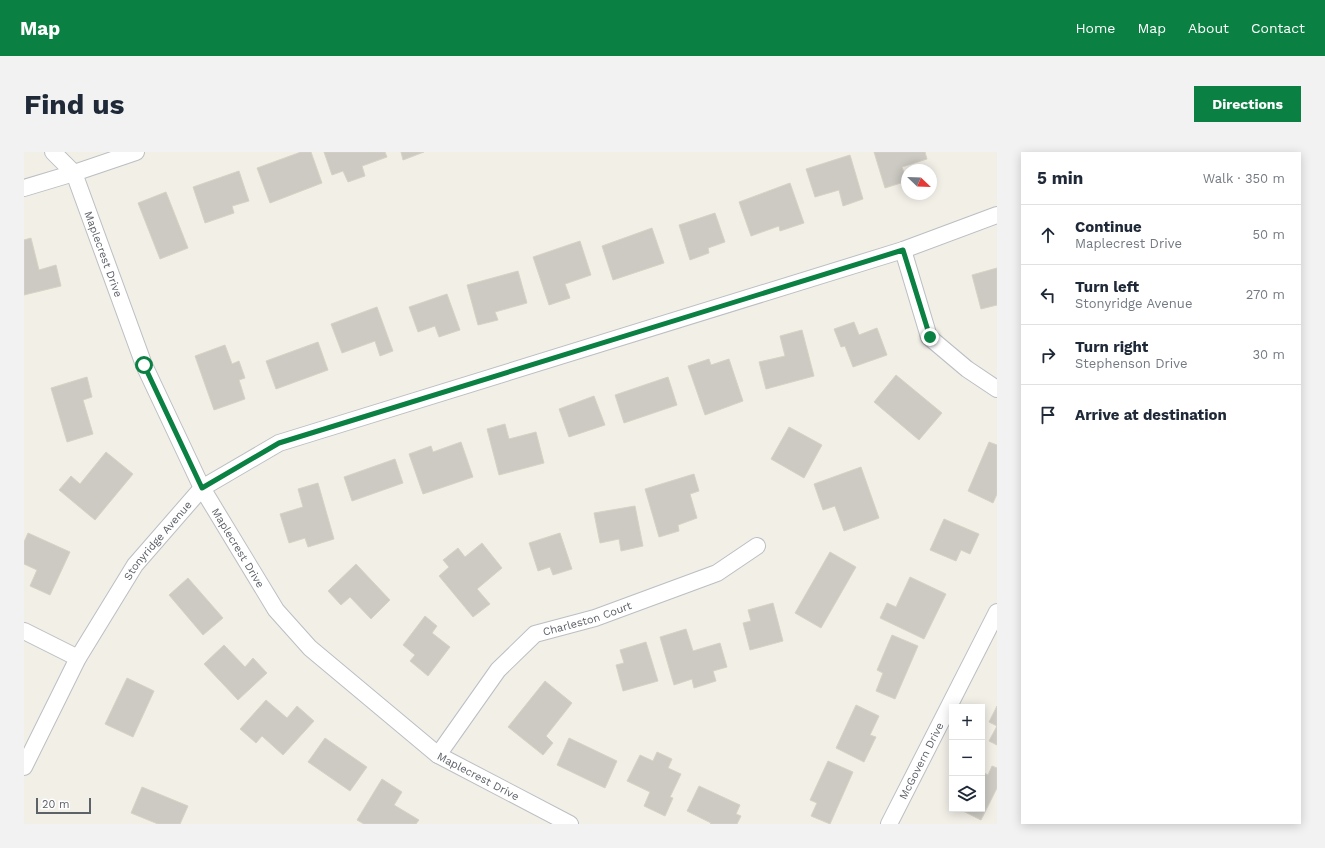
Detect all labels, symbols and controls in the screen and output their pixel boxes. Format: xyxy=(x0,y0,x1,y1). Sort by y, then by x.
text: Map xyxy=(20,17,60,40)
text: Home xyxy=(1075,20,1115,36)
text: Map xyxy=(1137,20,1166,36)
text: About xyxy=(1188,20,1229,36)
text: Contact xyxy=(1251,20,1305,36)
button: Directions xyxy=(1194,86,1301,122)
text: Find us xyxy=(24,88,124,121)
north arrow xyxy=(901,164,937,200)
text: 5 min xyxy=(1037,168,1083,188)
text: Walk · 350 m xyxy=(1203,171,1285,186)
street label: Maplecrest Drive xyxy=(81,209,125,299)
text: Continue xyxy=(1075,218,1142,236)
icon: ahead xyxy=(1037,224,1059,246)
text: 50 m xyxy=(1253,227,1285,242)
text: Maplecrest Drive xyxy=(1075,236,1182,251)
text: Turn left xyxy=(1075,278,1139,296)
icon: left xyxy=(1037,284,1059,306)
text: 270 m xyxy=(1246,287,1285,302)
text: Stonyridge Avenue xyxy=(1075,296,1192,311)
route end xyxy=(921,328,939,346)
text: Turn right xyxy=(1075,338,1148,356)
icon: right xyxy=(1037,344,1059,366)
text: 30 m xyxy=(1253,347,1285,362)
route start xyxy=(135,356,153,374)
text: Stephenson Drive xyxy=(1075,356,1188,371)
icon: arrive xyxy=(1037,404,1059,426)
text: Arrive at destination xyxy=(1075,406,1227,424)
street label: Stonyridge Avenue xyxy=(121,498,195,583)
street label: Maplecrest Drive xyxy=(209,506,267,590)
street label: Charleston Court xyxy=(541,599,634,639)
map controls xyxy=(949,704,985,812)
button: + xyxy=(949,704,985,740)
street label: McGovern Drive xyxy=(897,720,947,802)
button: − xyxy=(949,740,985,776)
street label: Maplecrest Drive xyxy=(435,750,521,803)
button: layers xyxy=(949,776,985,812)
scale bar xyxy=(36,796,91,815)
text: 20 m xyxy=(42,798,70,811)

